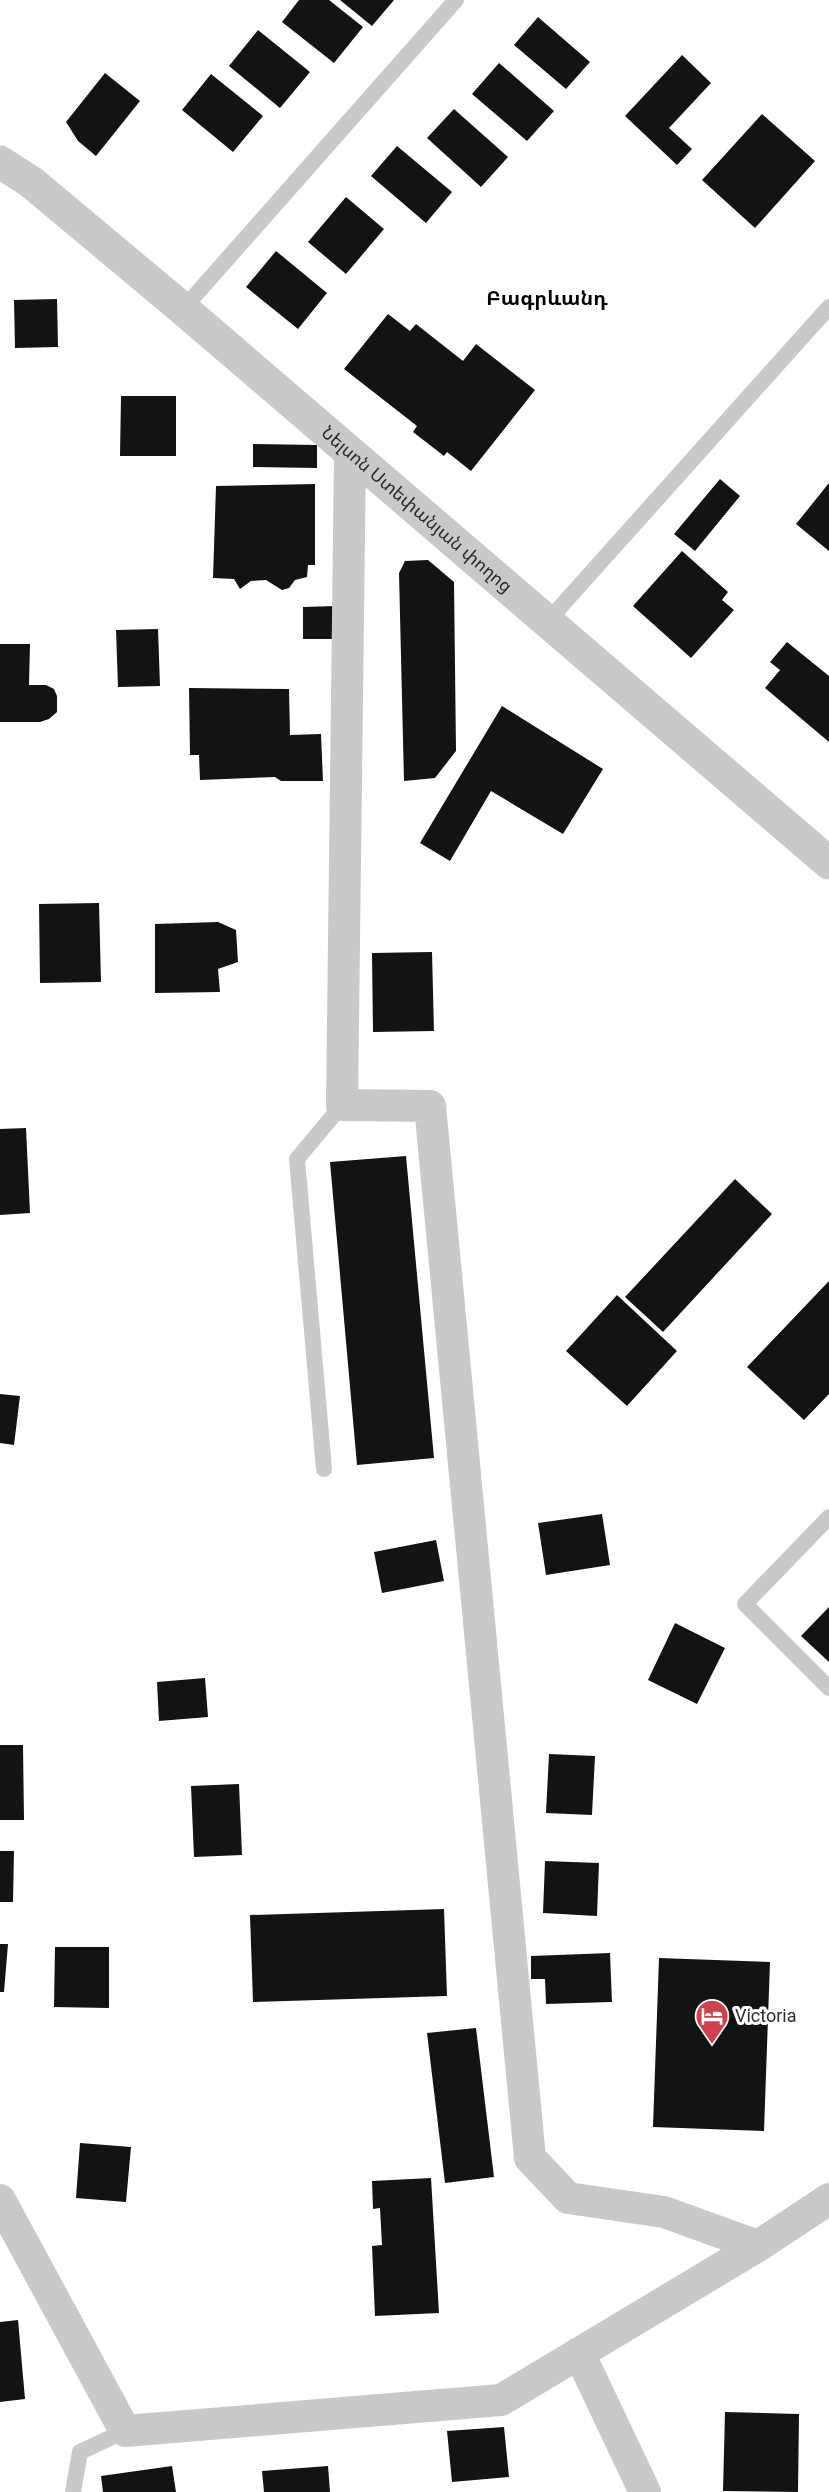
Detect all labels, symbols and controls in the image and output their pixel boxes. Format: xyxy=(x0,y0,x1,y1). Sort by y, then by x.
district label: Բագրևանդ xyxy=(486,286,608,310)
street label: Նելսոն Ստեփանյան փողոց xyxy=(318,422,517,597)
hotel icon: Victoria xyxy=(694,1998,730,2045)
place label: Victoria xyxy=(735,2005,797,2026)

